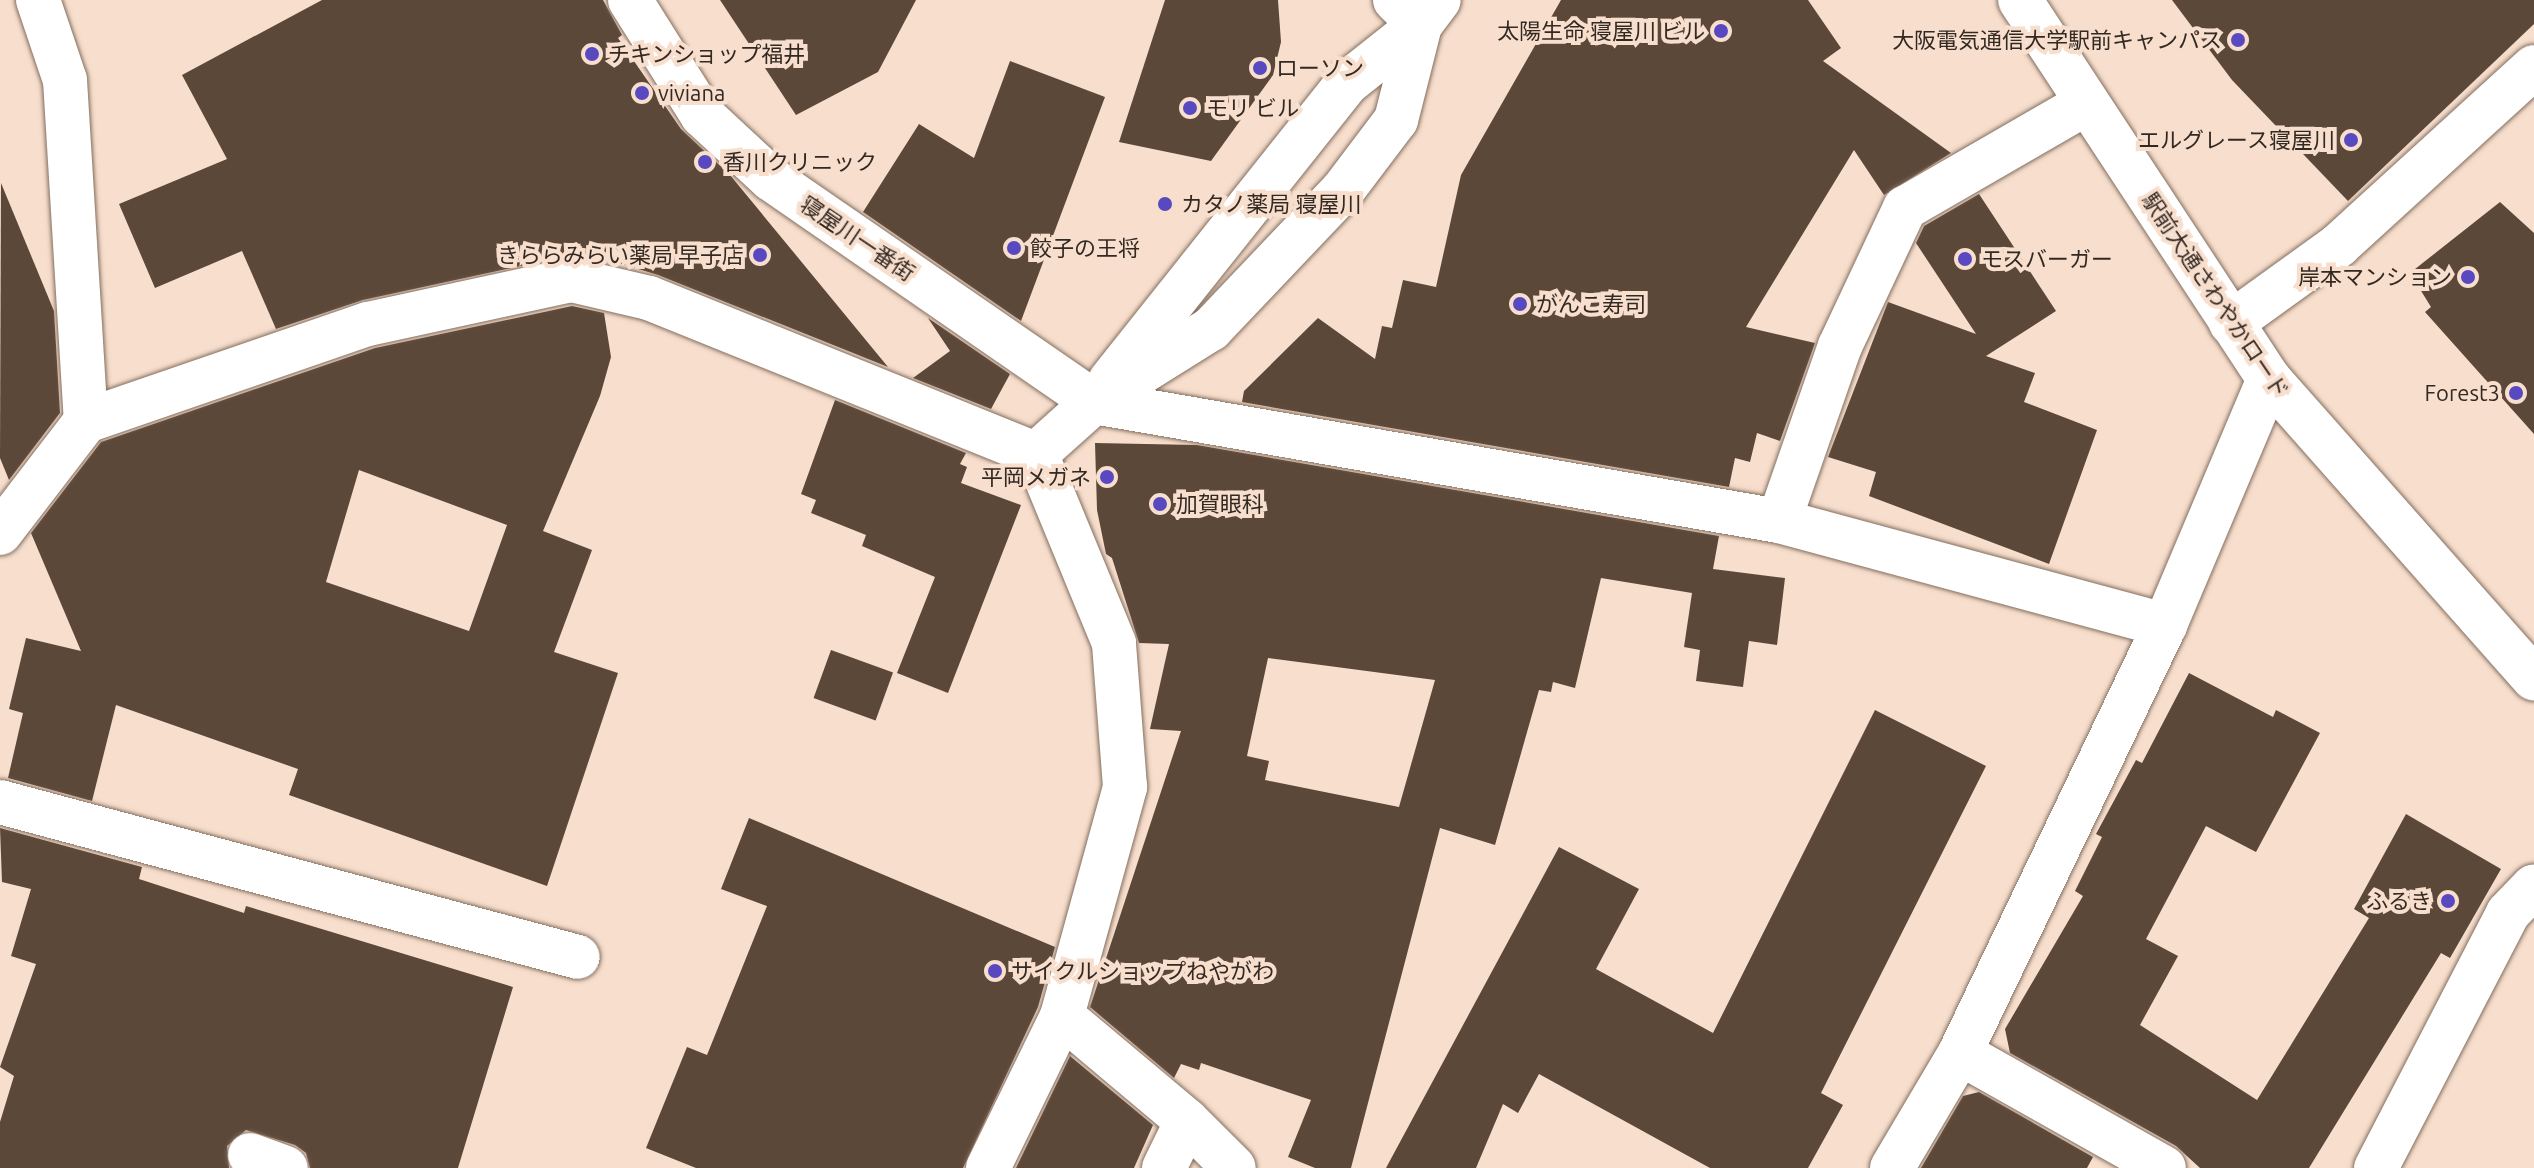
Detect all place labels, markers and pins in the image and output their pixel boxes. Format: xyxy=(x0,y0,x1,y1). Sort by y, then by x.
place label: 太陽生命 寝屋川 ビル xyxy=(1497,18,1705,44)
marker: 太陽生命 寝屋川 ビル xyxy=(1712,22,1730,40)
place label: 大阪電気通信大学駅前キャンパス xyxy=(1892,27,2222,53)
marker: 大阪電気通信大学駅前キャンパス xyxy=(2229,31,2247,49)
place label: チキンショップ福井 xyxy=(608,41,806,67)
marker: チキンショップ福井 xyxy=(583,45,601,63)
place label: ローソン xyxy=(1276,55,1364,81)
marker: ローソン xyxy=(1251,59,1269,77)
place label: viviana xyxy=(658,80,725,106)
marker: viviana xyxy=(633,84,651,102)
place label: モリ ビル xyxy=(1206,95,1299,121)
marker: モリ ビル xyxy=(1181,99,1199,117)
place label: エルグレース寝屋川 xyxy=(2137,127,2335,153)
marker: エルグレース寝屋川 xyxy=(2342,131,2360,149)
place label: 香川クリニック xyxy=(723,149,877,175)
marker: 香川クリニック xyxy=(694,151,716,173)
place label: カタノ薬局 寝屋川 xyxy=(1181,191,1362,217)
marker: カタノ薬局 寝屋川 xyxy=(1156,195,1174,213)
place label: 餃子の王将 xyxy=(1030,235,1140,261)
marker: 餃子の王将 xyxy=(1005,239,1023,257)
place label: きららみらい薬局 早子店 xyxy=(497,242,744,268)
marker: きららみらい薬局 早子店 xyxy=(751,246,769,264)
place label: モスバーガー xyxy=(1981,246,2113,272)
marker: モスバーガー xyxy=(1956,250,1974,268)
place label: 岸本マンション xyxy=(2298,264,2452,290)
marker: 岸本マンション xyxy=(2459,268,2477,286)
place label: がんこ寿司 xyxy=(1536,291,1646,317)
marker: がんこ寿司 xyxy=(1511,295,1529,313)
place label: Forest3 xyxy=(2425,380,2500,406)
marker: Forest3 xyxy=(2507,384,2525,402)
place label: 平岡メガネ xyxy=(981,464,1091,490)
marker: 平岡メガネ xyxy=(1098,468,1116,486)
place label: 加賀眼科 xyxy=(1176,491,1264,517)
marker: 加賀眼科 xyxy=(1151,495,1169,513)
place label: ふるき xyxy=(2366,888,2432,914)
marker: ふるき xyxy=(2439,892,2457,910)
place label: サイクルショップねやがわ xyxy=(1011,958,1275,984)
marker: サイクルショップねやがわ xyxy=(986,962,1004,980)

